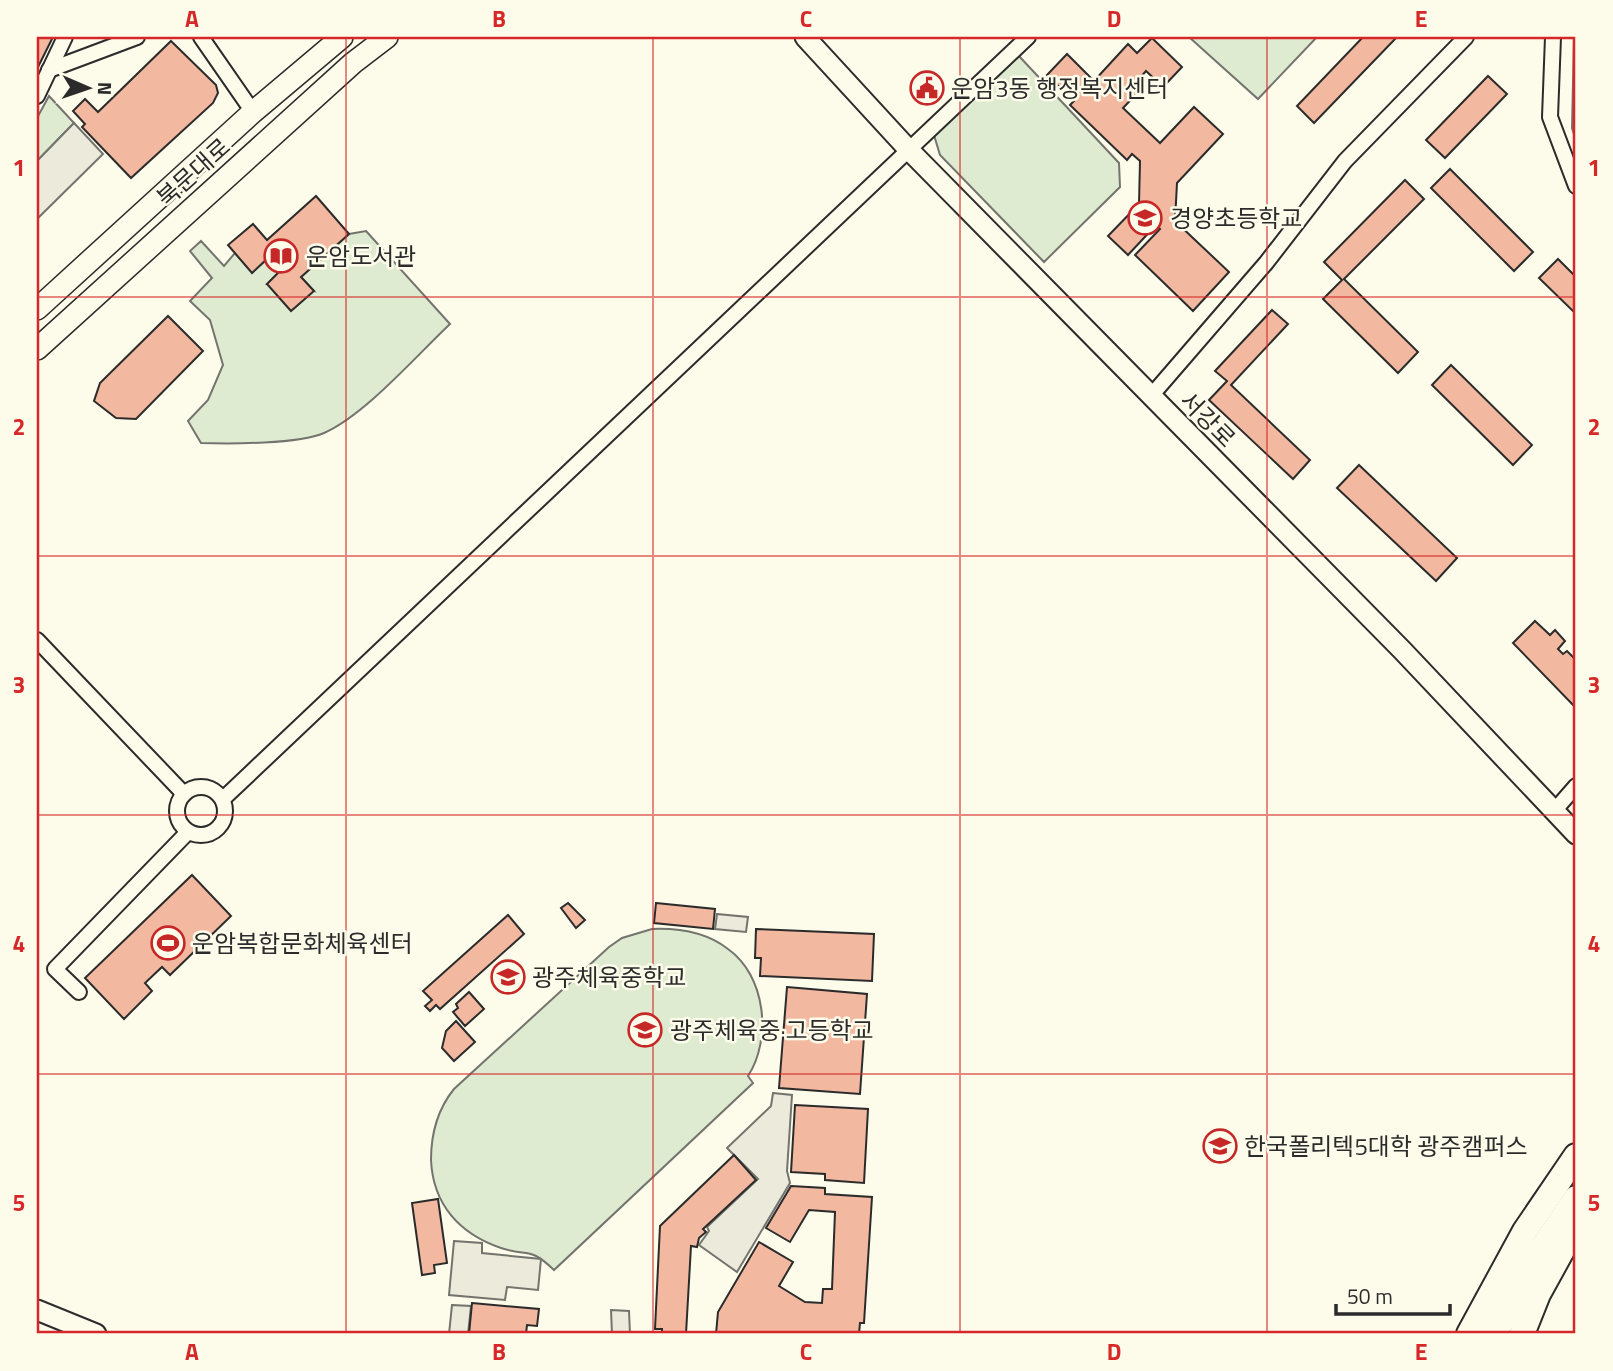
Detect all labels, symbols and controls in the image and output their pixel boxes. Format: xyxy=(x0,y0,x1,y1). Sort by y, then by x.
text: A xyxy=(185,1,199,36)
text: B xyxy=(492,1,506,36)
text: C xyxy=(800,1,812,36)
text: D xyxy=(1107,1,1121,36)
text: E xyxy=(1415,1,1427,36)
north arrow xyxy=(52,52,122,122)
public building icon: 운암3동 행정복지센터 xyxy=(908,69,946,107)
place label: 운암3동 행정복지센터 xyxy=(951,70,1168,106)
text: N xyxy=(91,82,120,96)
street label: 북문대로 xyxy=(148,129,238,215)
text: 1 xyxy=(13,150,25,185)
text: 1 xyxy=(1588,150,1600,185)
school or university icon: 경양초등학교 xyxy=(1126,199,1164,237)
place label: 경양초등학교 xyxy=(1170,200,1302,236)
library icon: 운암도서관 xyxy=(262,237,300,275)
place label: 운암도서관 xyxy=(306,238,416,274)
street label: 서강로 xyxy=(1172,383,1244,455)
text: 2 xyxy=(13,409,25,444)
text: 2 xyxy=(1588,409,1600,444)
text: 3 xyxy=(13,667,25,702)
text: 3 xyxy=(1588,667,1600,702)
sports icon: 운암복합문화체육센터 xyxy=(149,924,187,962)
place label: 운암복합문화체육센터 xyxy=(192,925,413,961)
text: 4 xyxy=(13,926,25,961)
text: 4 xyxy=(1588,926,1600,961)
school or university icon: 광주체육중학교 xyxy=(489,958,527,996)
place label: 광주체육중학교 xyxy=(532,959,687,995)
school or university icon: 광주체육중·고등학교 xyxy=(626,1011,664,1049)
place label: 광주체육중·고등학교 xyxy=(670,1012,874,1048)
school or university icon: 한국폴리텍5대학 광주캠퍼스 xyxy=(1201,1127,1239,1165)
place label: 한국폴리텍5대학 광주캠퍼스 xyxy=(1244,1128,1528,1164)
text: 5 xyxy=(13,1185,25,1220)
text: 5 xyxy=(1588,1185,1600,1220)
scale bar xyxy=(1336,1273,1450,1317)
text: 50 m xyxy=(1347,1280,1393,1312)
text: A xyxy=(185,1334,199,1369)
text: B xyxy=(492,1334,506,1369)
text: C xyxy=(800,1334,812,1369)
text: D xyxy=(1107,1334,1121,1369)
text: E xyxy=(1415,1334,1427,1369)

